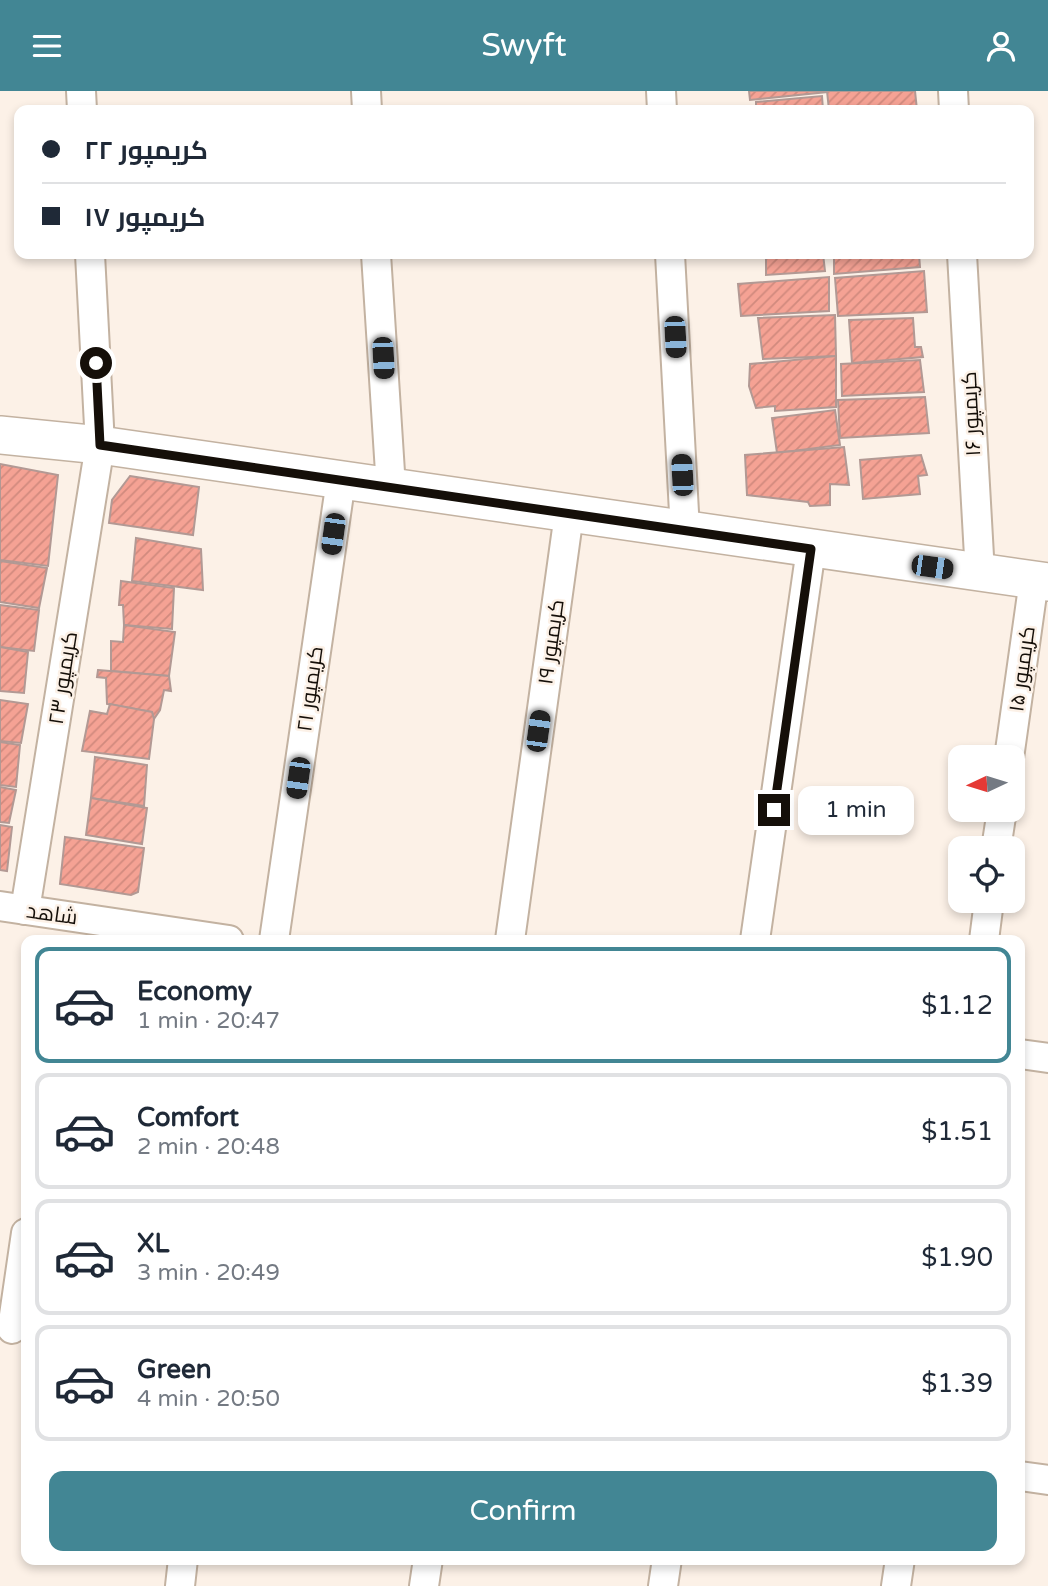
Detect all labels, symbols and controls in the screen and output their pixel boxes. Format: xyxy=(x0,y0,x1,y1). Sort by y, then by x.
icon: menu xyxy=(28,27,66,65)
text: Swyft xyxy=(481,27,567,65)
icon: person xyxy=(982,27,1020,65)
text: کریمپور ۲۲ xyxy=(84,135,208,166)
text: کریمپور ۱۷ xyxy=(84,202,206,233)
car xyxy=(664,315,687,359)
car xyxy=(372,336,395,380)
route start xyxy=(80,347,112,379)
street label: کریمپور ۱۶ xyxy=(957,371,986,457)
car xyxy=(671,453,694,497)
car xyxy=(320,512,347,556)
car xyxy=(910,554,955,580)
street label: کریمپور ۱۹ xyxy=(533,598,570,686)
street label: کریمپور ۱۵ xyxy=(1004,625,1041,714)
street label: کریمپور ۲۳ xyxy=(44,630,83,726)
street label: کریمپور ۲۱ xyxy=(292,645,329,733)
car xyxy=(525,709,552,753)
north arrow xyxy=(948,745,1026,823)
map controls xyxy=(948,745,1025,913)
car xyxy=(285,756,312,800)
callout: 1 min xyxy=(798,785,914,835)
route end xyxy=(758,794,790,826)
text: 1 min xyxy=(825,796,887,824)
button: locate xyxy=(948,836,1025,913)
street label: شاهد xyxy=(25,899,79,930)
icon: car xyxy=(53,974,116,1037)
text: Economy xyxy=(137,976,252,1007)
text: $1.12 xyxy=(921,990,993,1021)
text: 1 min · 20:47 xyxy=(137,1007,280,1035)
icon: car xyxy=(53,1100,116,1163)
text: Comfort xyxy=(137,1102,239,1133)
text: $1.51 xyxy=(921,1116,993,1147)
text: 2 min · 20:48 xyxy=(137,1133,280,1161)
icon: car xyxy=(53,1226,116,1289)
text: XL xyxy=(137,1228,169,1259)
text: $1.90 xyxy=(921,1242,993,1273)
text: 3 min · 20:49 xyxy=(137,1259,280,1287)
icon: car xyxy=(53,1352,116,1415)
text: Green xyxy=(137,1354,212,1385)
text: $1.39 xyxy=(921,1368,993,1399)
text: 4 min · 20:50 xyxy=(137,1385,280,1413)
button: Confirm xyxy=(49,1471,997,1551)

